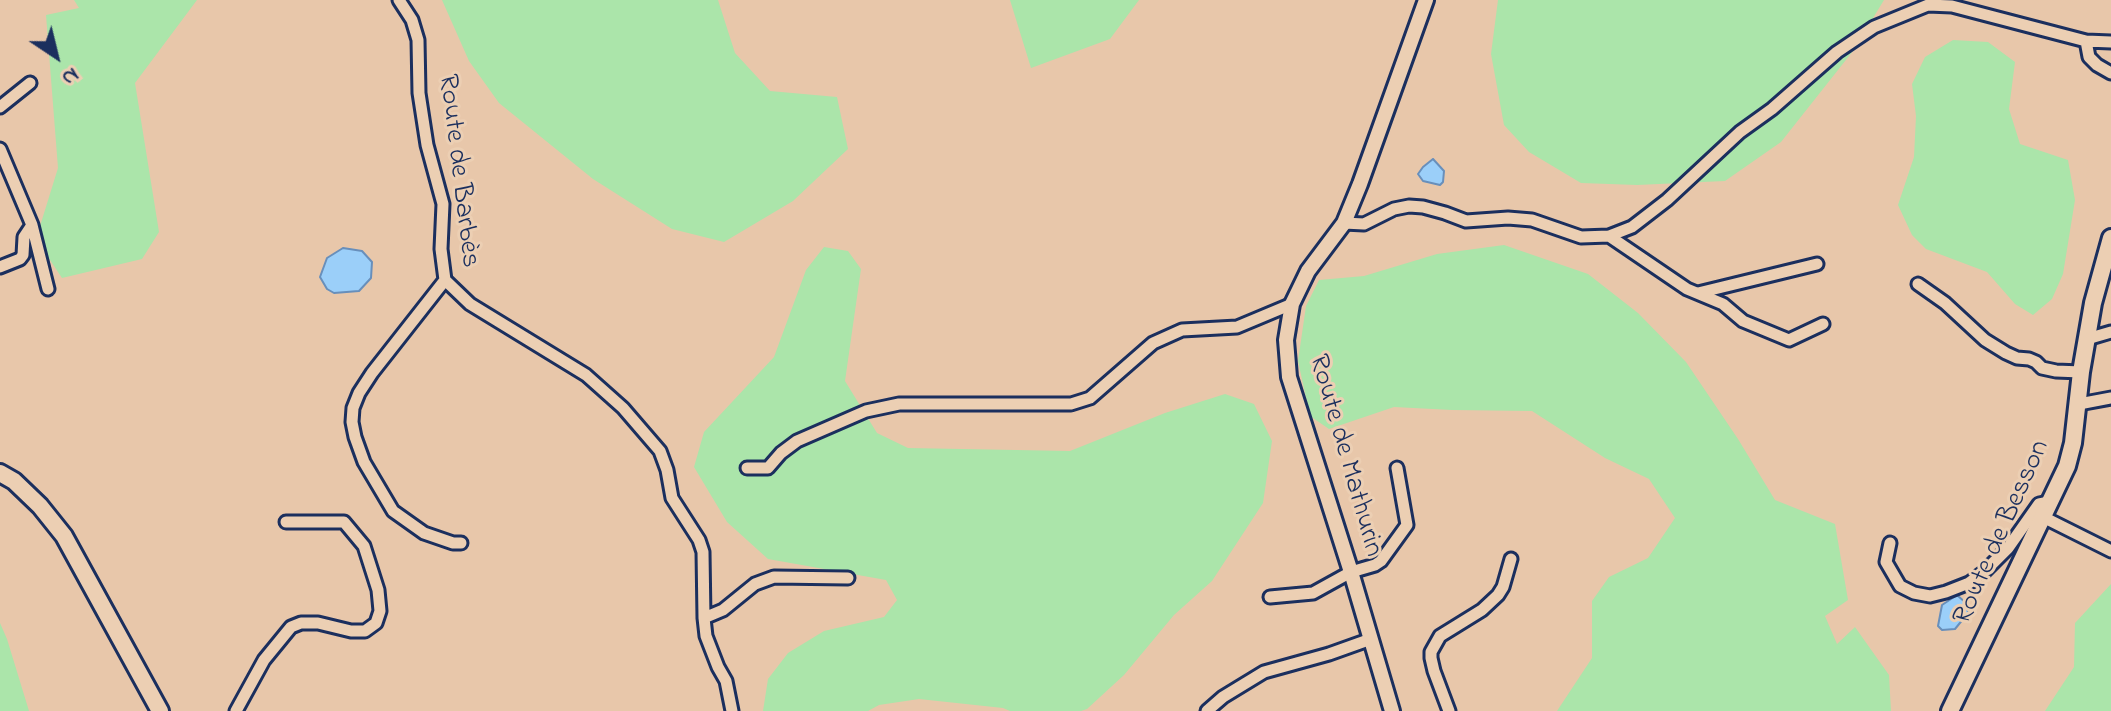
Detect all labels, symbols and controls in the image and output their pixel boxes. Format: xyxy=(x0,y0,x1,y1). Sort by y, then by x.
north arrow xyxy=(16,16,96,96)
text: N xyxy=(55,58,85,93)
street label: Route de Barbès xyxy=(428,72,486,270)
street label: Route de Mathurin xyxy=(1299,351,1389,561)
street label: Route de Besson xyxy=(1947,436,2059,630)

